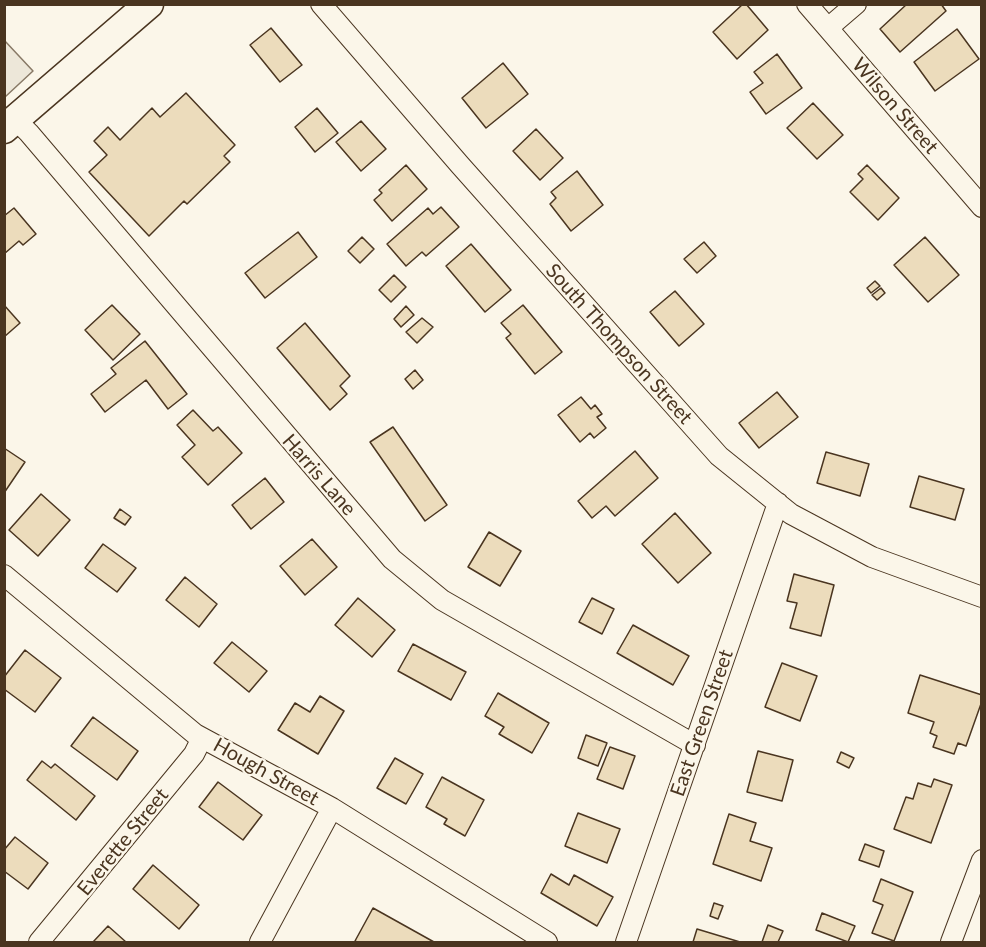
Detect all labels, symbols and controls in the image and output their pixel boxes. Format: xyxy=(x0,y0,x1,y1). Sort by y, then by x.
street label: Wilson Street xyxy=(847,53,943,159)
street label: South Thompson Street xyxy=(541,259,697,429)
street label: Harris Lane xyxy=(277,429,361,521)
street label: East Green Street xyxy=(666,646,738,800)
street label: Hough Street xyxy=(209,733,323,811)
street label: Everette Street xyxy=(72,784,174,900)

